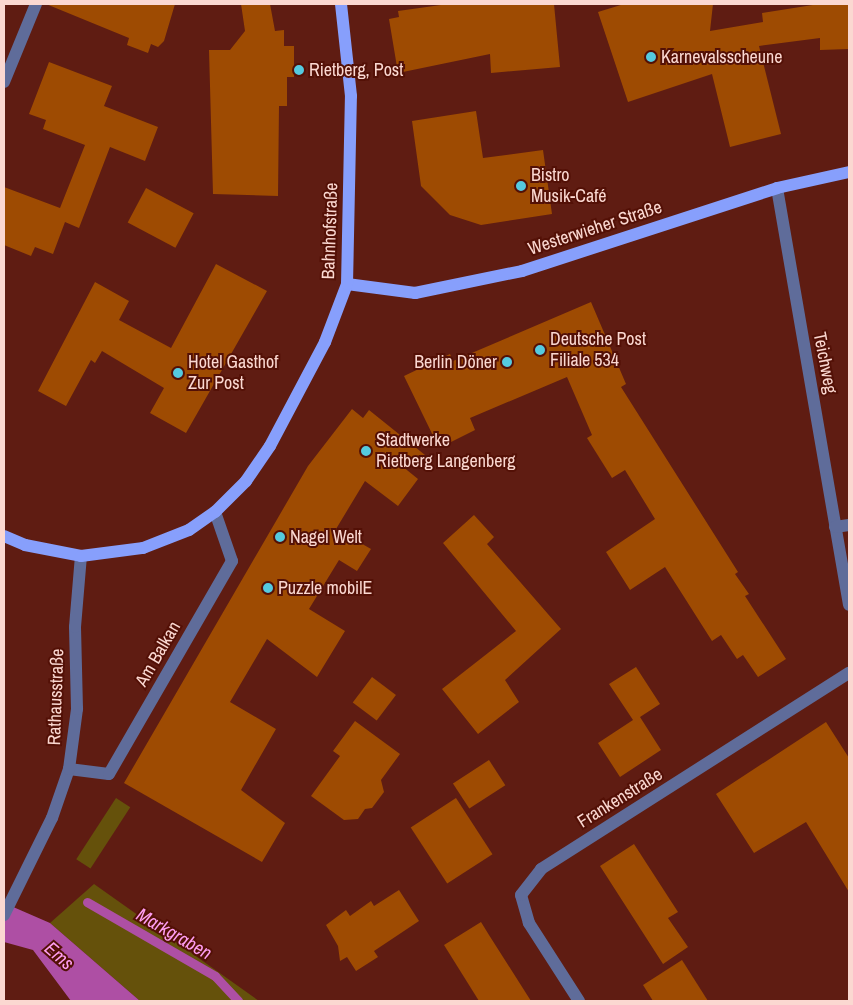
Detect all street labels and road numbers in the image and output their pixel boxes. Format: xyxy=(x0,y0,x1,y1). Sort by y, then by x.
street label: Bahnhofstraße xyxy=(318,182,342,280)
street label: Westerwieher Straße xyxy=(525,196,665,260)
street label: Teichweg xyxy=(808,330,842,396)
street label: Am Balkan xyxy=(131,618,185,690)
street label: Rathausstraße xyxy=(44,648,68,746)
street label: Frankenstraße xyxy=(574,763,666,833)

